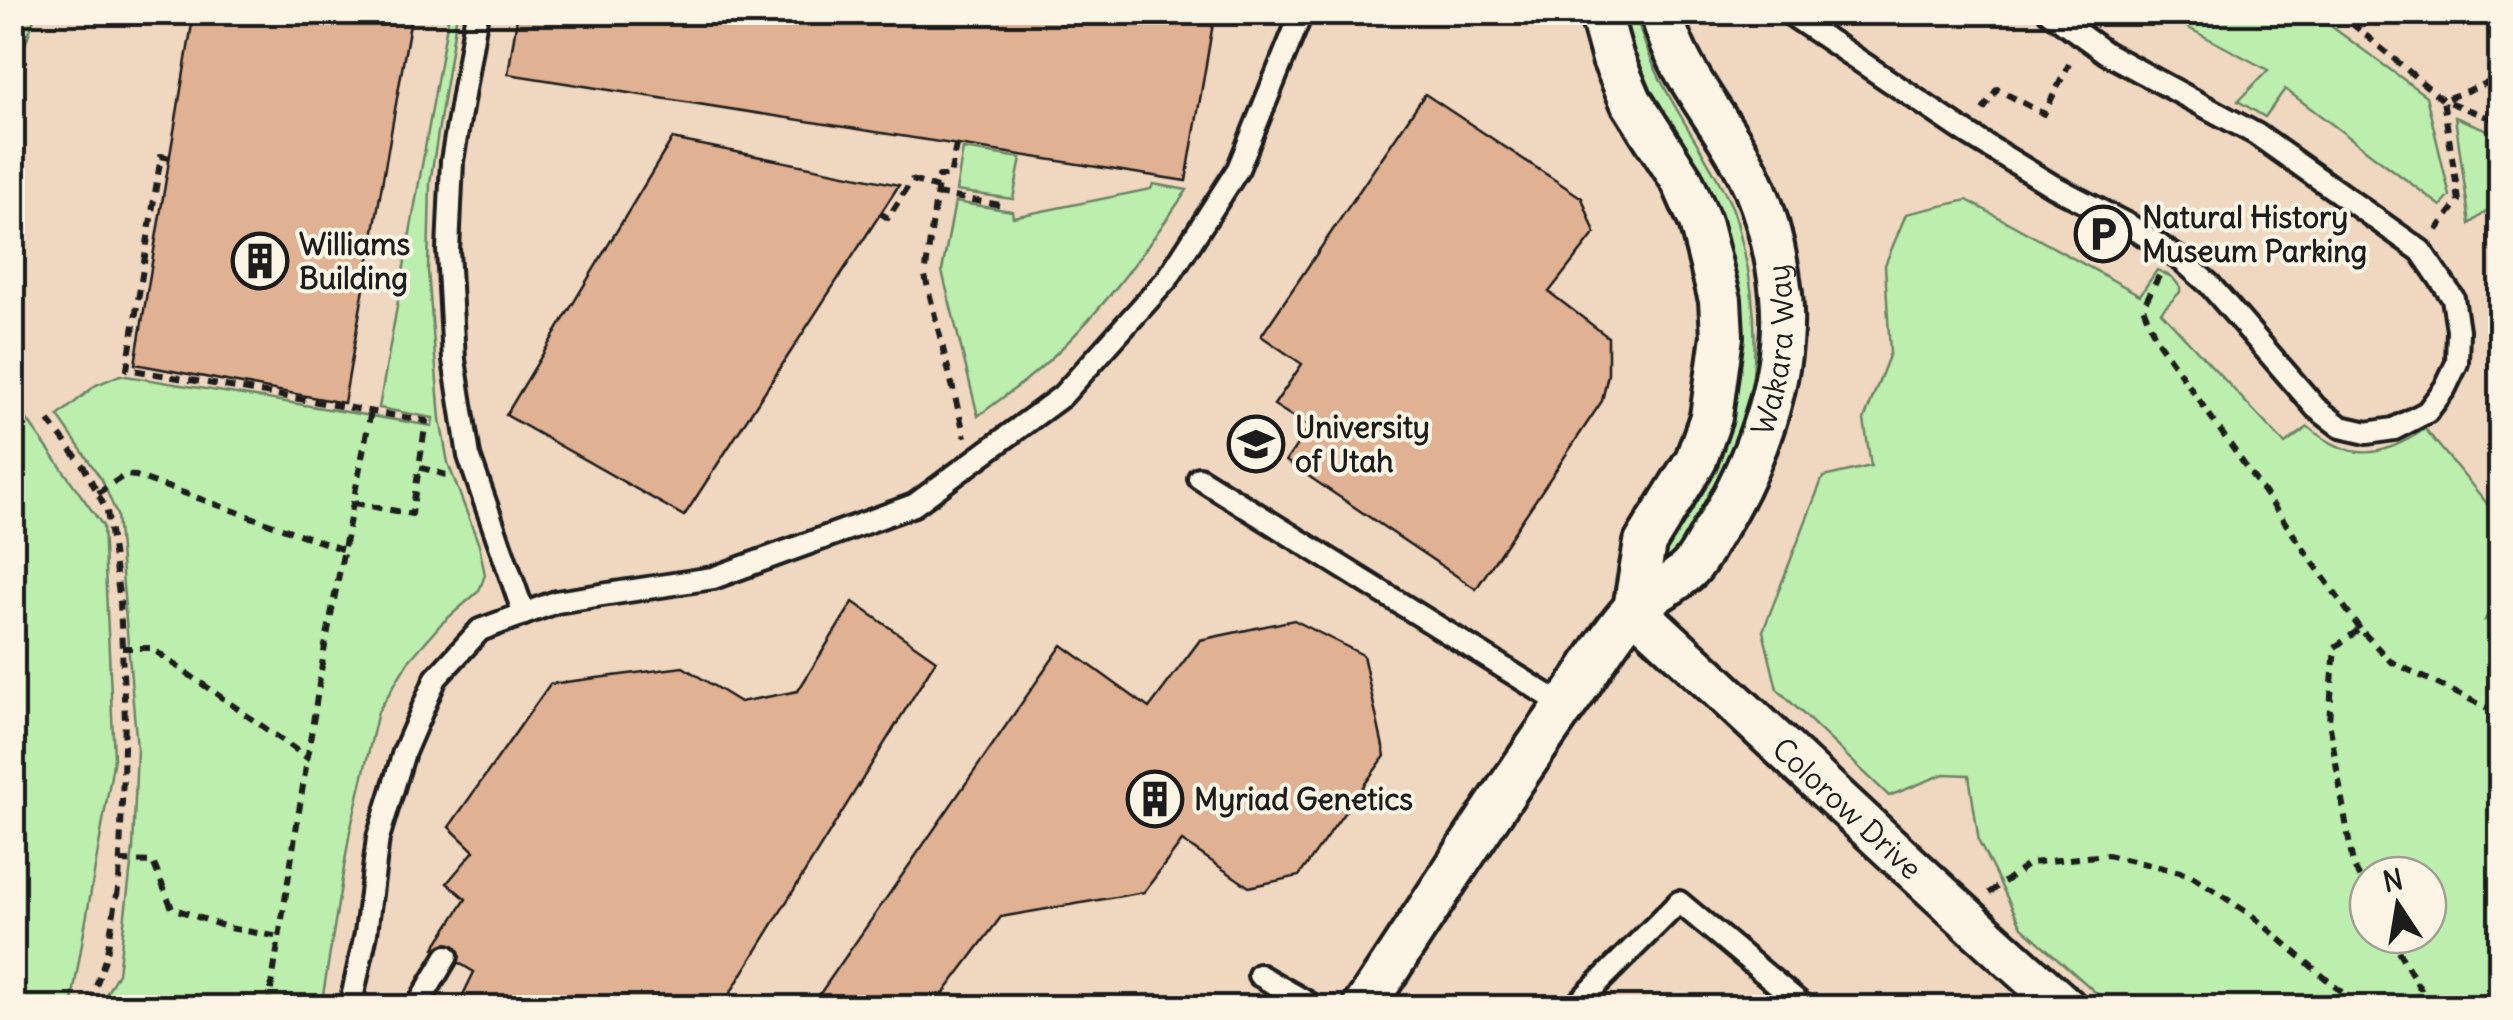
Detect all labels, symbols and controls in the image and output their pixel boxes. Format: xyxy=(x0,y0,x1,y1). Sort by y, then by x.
place label: Natural History Museum Parking xyxy=(2142,198,2367,270)
parking icon: Natural History Museum Parking xyxy=(2073,204,2133,264)
place label: Williams Building xyxy=(299,225,410,297)
building icon: Williams Building xyxy=(230,231,290,291)
street label: Wakara Way xyxy=(1743,262,1801,440)
place label: University of Utah xyxy=(1295,408,1430,480)
school or university icon: University of Utah xyxy=(1226,414,1286,474)
street label: Colorow Drive xyxy=(1765,729,1930,887)
building icon: Myriad Genetics xyxy=(1125,769,1185,829)
place label: Myriad Genetics xyxy=(1194,780,1413,818)
north arrow xyxy=(2348,855,2448,955)
text: N xyxy=(2380,861,2406,900)

